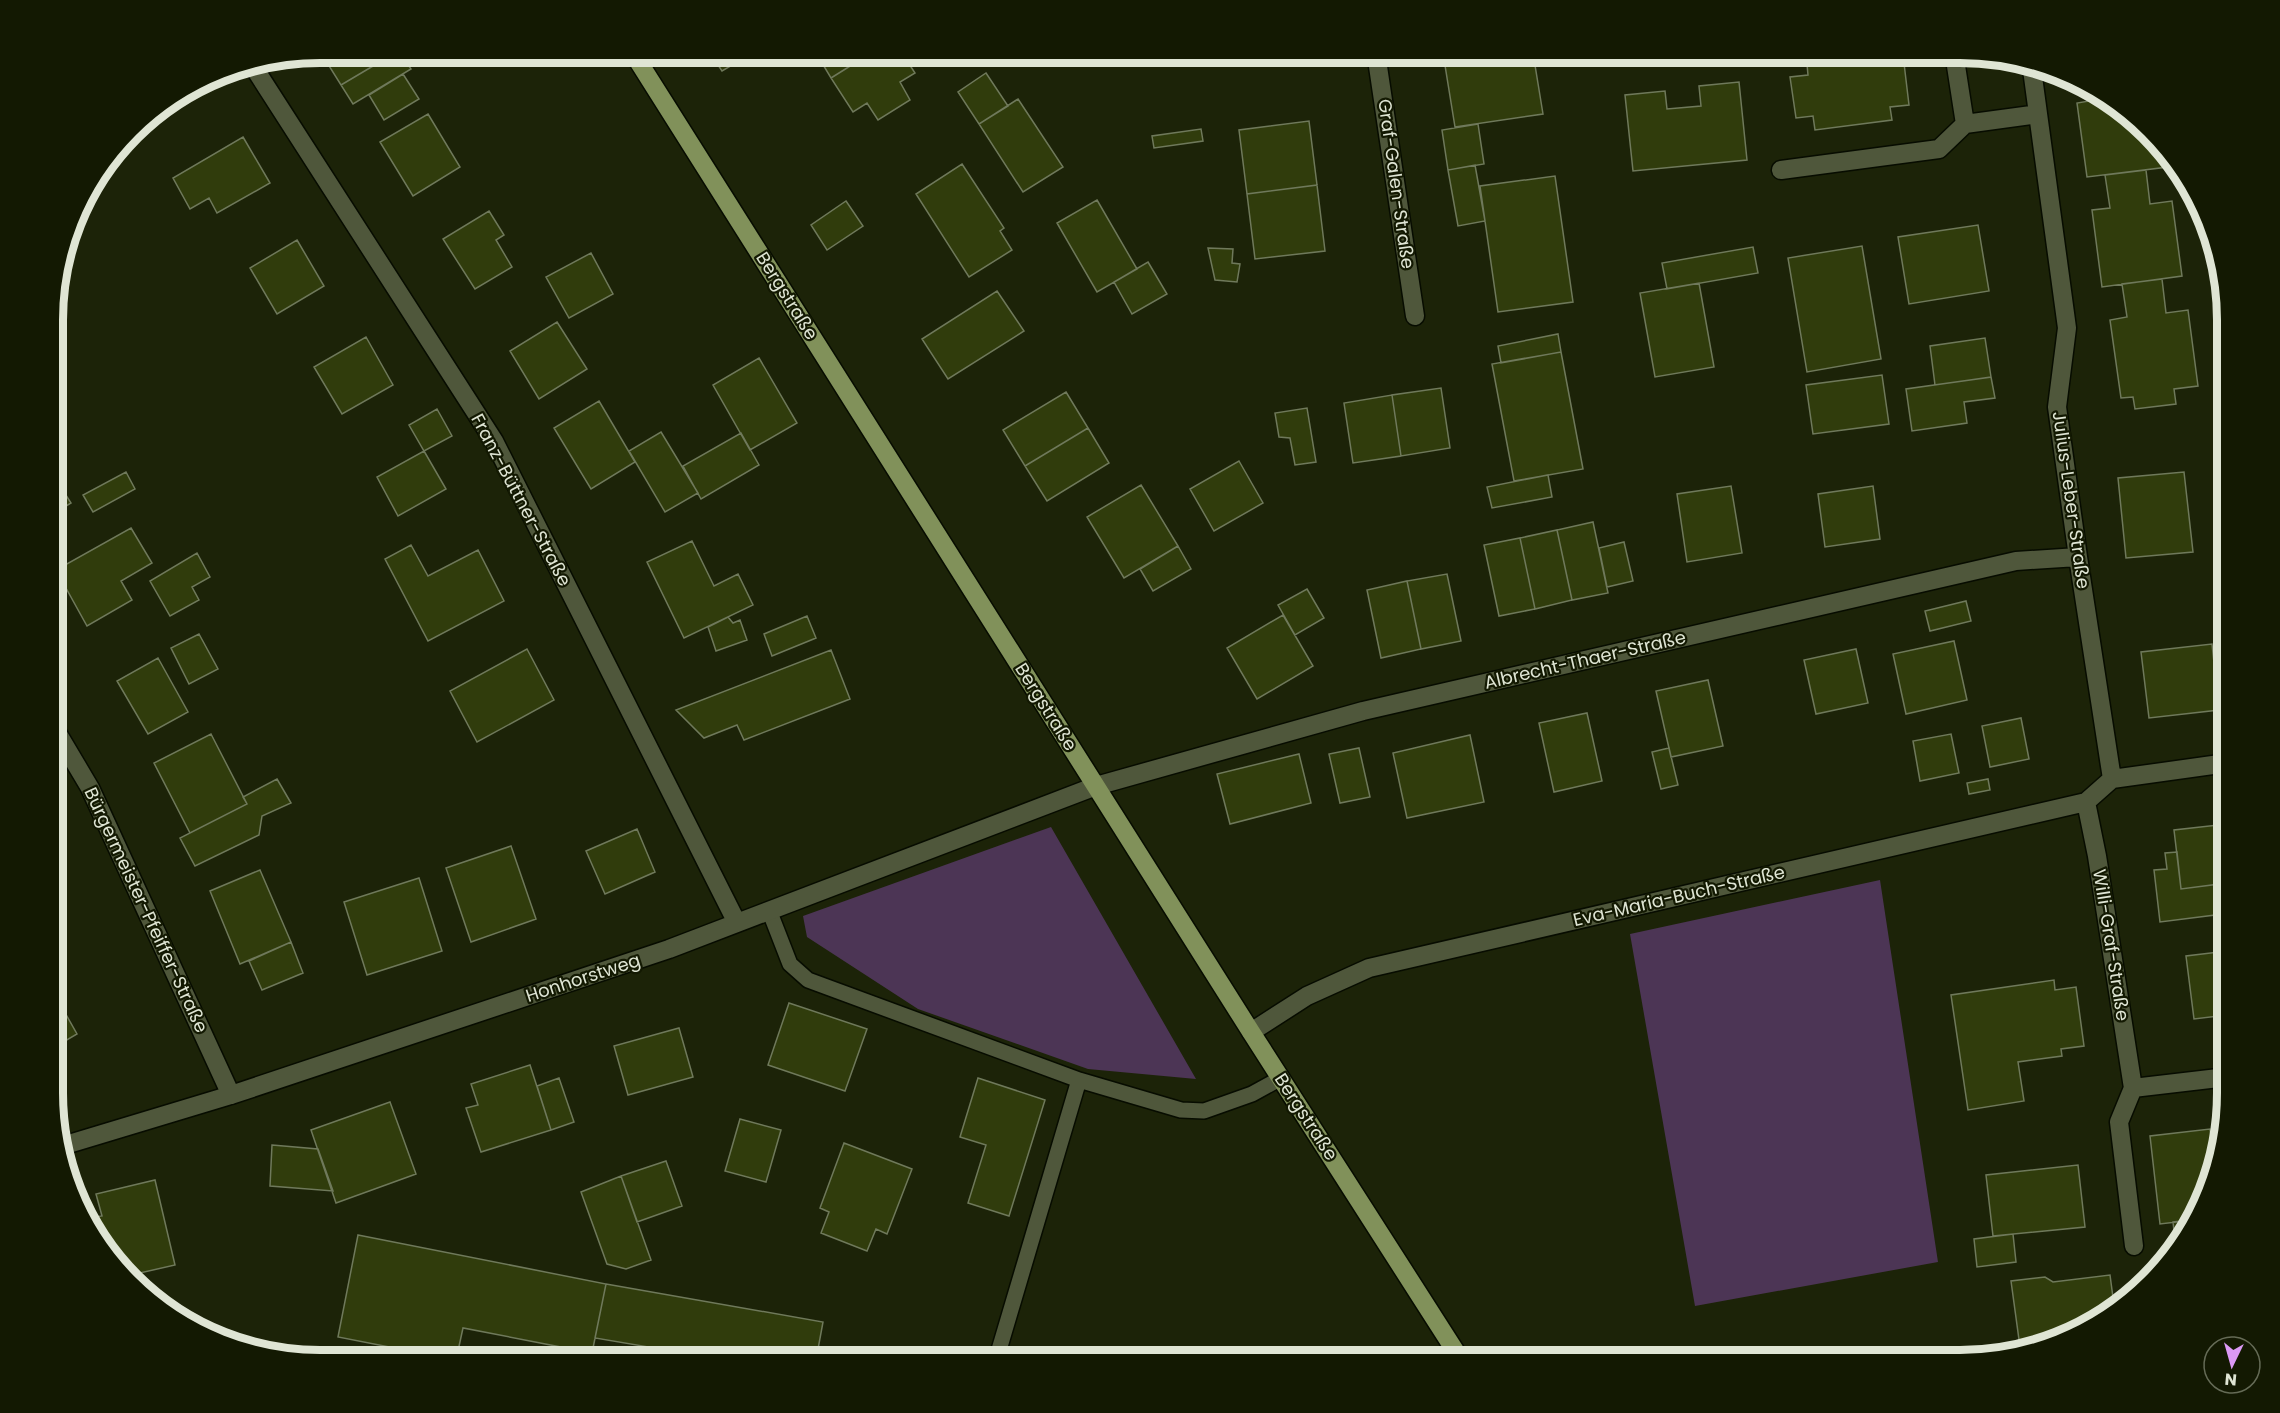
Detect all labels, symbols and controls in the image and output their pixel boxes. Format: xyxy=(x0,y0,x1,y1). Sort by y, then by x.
street label: Graf-Galen-Straße xyxy=(1372,97,1421,271)
street label: Bergstraße xyxy=(751,247,824,344)
street label: Franz-Büttner-Straße xyxy=(465,409,578,590)
street label: Julius-Leber-Straße xyxy=(2047,410,2096,590)
street label: Albrecht-Thaer-Straße xyxy=(1482,624,1688,695)
street label: Bergstraße xyxy=(1010,658,1083,755)
street label: Bürgermeister-Pfeiffer-Straße xyxy=(78,783,214,1037)
street label: Eva-Maria-Buch-Straße xyxy=(1571,859,1787,932)
street label: Willi-Graf-Straße xyxy=(2087,867,2136,1023)
street label: Honhorstweg xyxy=(522,947,643,1008)
street label: Bergstraße xyxy=(1269,1068,1344,1165)
north arrow xyxy=(2202,1335,2262,1395)
text: N xyxy=(2224,1367,2238,1391)

